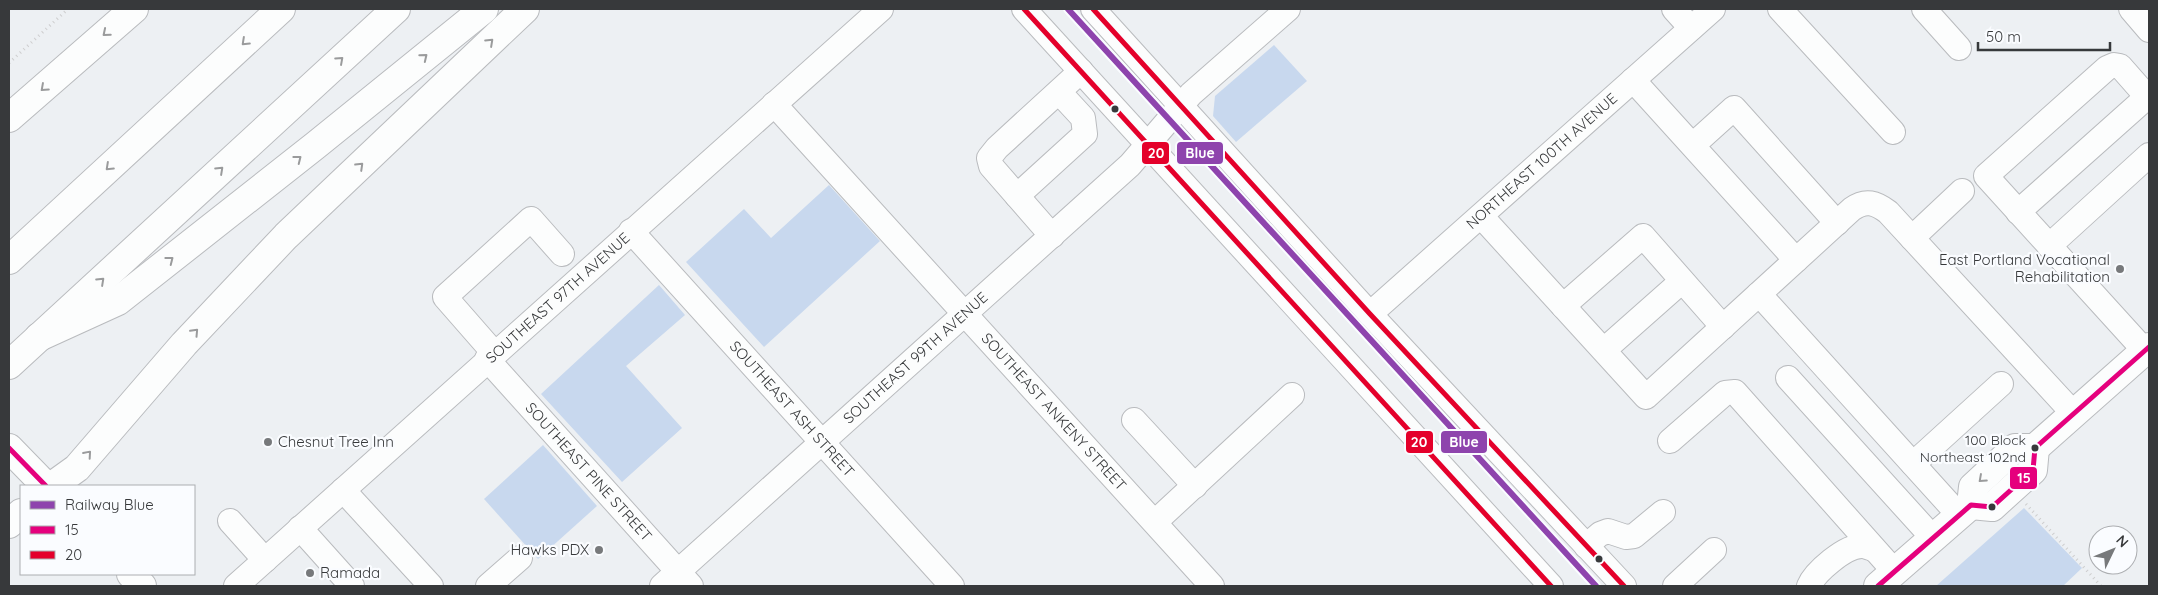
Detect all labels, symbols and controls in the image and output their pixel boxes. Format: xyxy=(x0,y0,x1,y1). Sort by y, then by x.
scale bar xyxy=(1978,20,2110,52)
one-way arrow xyxy=(103,27,112,35)
text: 50 m xyxy=(1986,27,2021,46)
one-way arrow xyxy=(241,36,250,45)
one-way arrow xyxy=(484,39,493,48)
one-way arrow xyxy=(418,55,427,63)
one-way arrow xyxy=(334,57,343,66)
one-way arrow xyxy=(41,82,50,91)
street label: NORTHEAST 100TH AVENUE xyxy=(1462,89,1621,233)
unlabelled marker xyxy=(1110,104,1120,114)
line badge: 20 xyxy=(1141,141,1170,165)
line badge: Blue xyxy=(1176,141,1224,165)
text: 20 xyxy=(1148,144,1165,162)
text: Blue xyxy=(1185,144,1215,162)
one-way arrow xyxy=(292,157,301,165)
one-way arrow xyxy=(106,161,115,170)
one-way arrow xyxy=(354,163,363,172)
one-way arrow xyxy=(215,167,224,176)
street label: SOUTHEAST 97TH AVENUE xyxy=(482,228,634,367)
place label: East Portland Vocational Rehabilitation xyxy=(1939,250,2110,286)
one-way arrow xyxy=(164,257,173,265)
marker: East Portland Vocational Rehabilitation xyxy=(2114,263,2126,275)
one-way arrow xyxy=(95,278,104,287)
street label: SOUTHEAST 99TH AVENUE xyxy=(839,288,991,428)
one-way arrow xyxy=(189,329,198,338)
street label: SOUTHEAST ANKENY STREET xyxy=(978,329,1131,494)
street label: SOUTHEAST ASH STREET xyxy=(726,337,859,481)
street label: SOUTHEAST PINE STREET xyxy=(522,398,656,545)
line badge: 20 xyxy=(1405,430,1434,454)
line badge: Blue xyxy=(1440,430,1488,454)
place label: 100 Block Northeast 102nd xyxy=(1920,431,2026,466)
place label: Chesnut Tree Inn xyxy=(278,432,394,451)
text: 20 xyxy=(1411,433,1428,451)
text: Blue xyxy=(1449,433,1479,451)
marker: Chesnut Tree Inn xyxy=(262,436,274,448)
marker: 100 Block Northeast 102nd xyxy=(2030,443,2040,453)
one-way arrow xyxy=(83,451,92,460)
line badge: 15 xyxy=(2009,466,2038,490)
text: 15 xyxy=(2017,469,2031,487)
one-way arrow xyxy=(1978,473,1987,482)
legend xyxy=(20,485,195,575)
text: Railway Blue xyxy=(65,495,154,514)
unlabelled marker xyxy=(1987,502,1997,512)
text: 15 xyxy=(65,520,79,539)
north arrow xyxy=(2088,525,2138,575)
text: N xyxy=(2112,531,2133,551)
place label: Hawks PDX xyxy=(510,540,589,559)
marker: Hawks PDX xyxy=(593,544,605,556)
text: 20 xyxy=(65,545,82,564)
unlabelled marker xyxy=(1594,554,1604,564)
place label: Ramada xyxy=(320,563,380,582)
marker: Ramada xyxy=(304,567,316,579)

